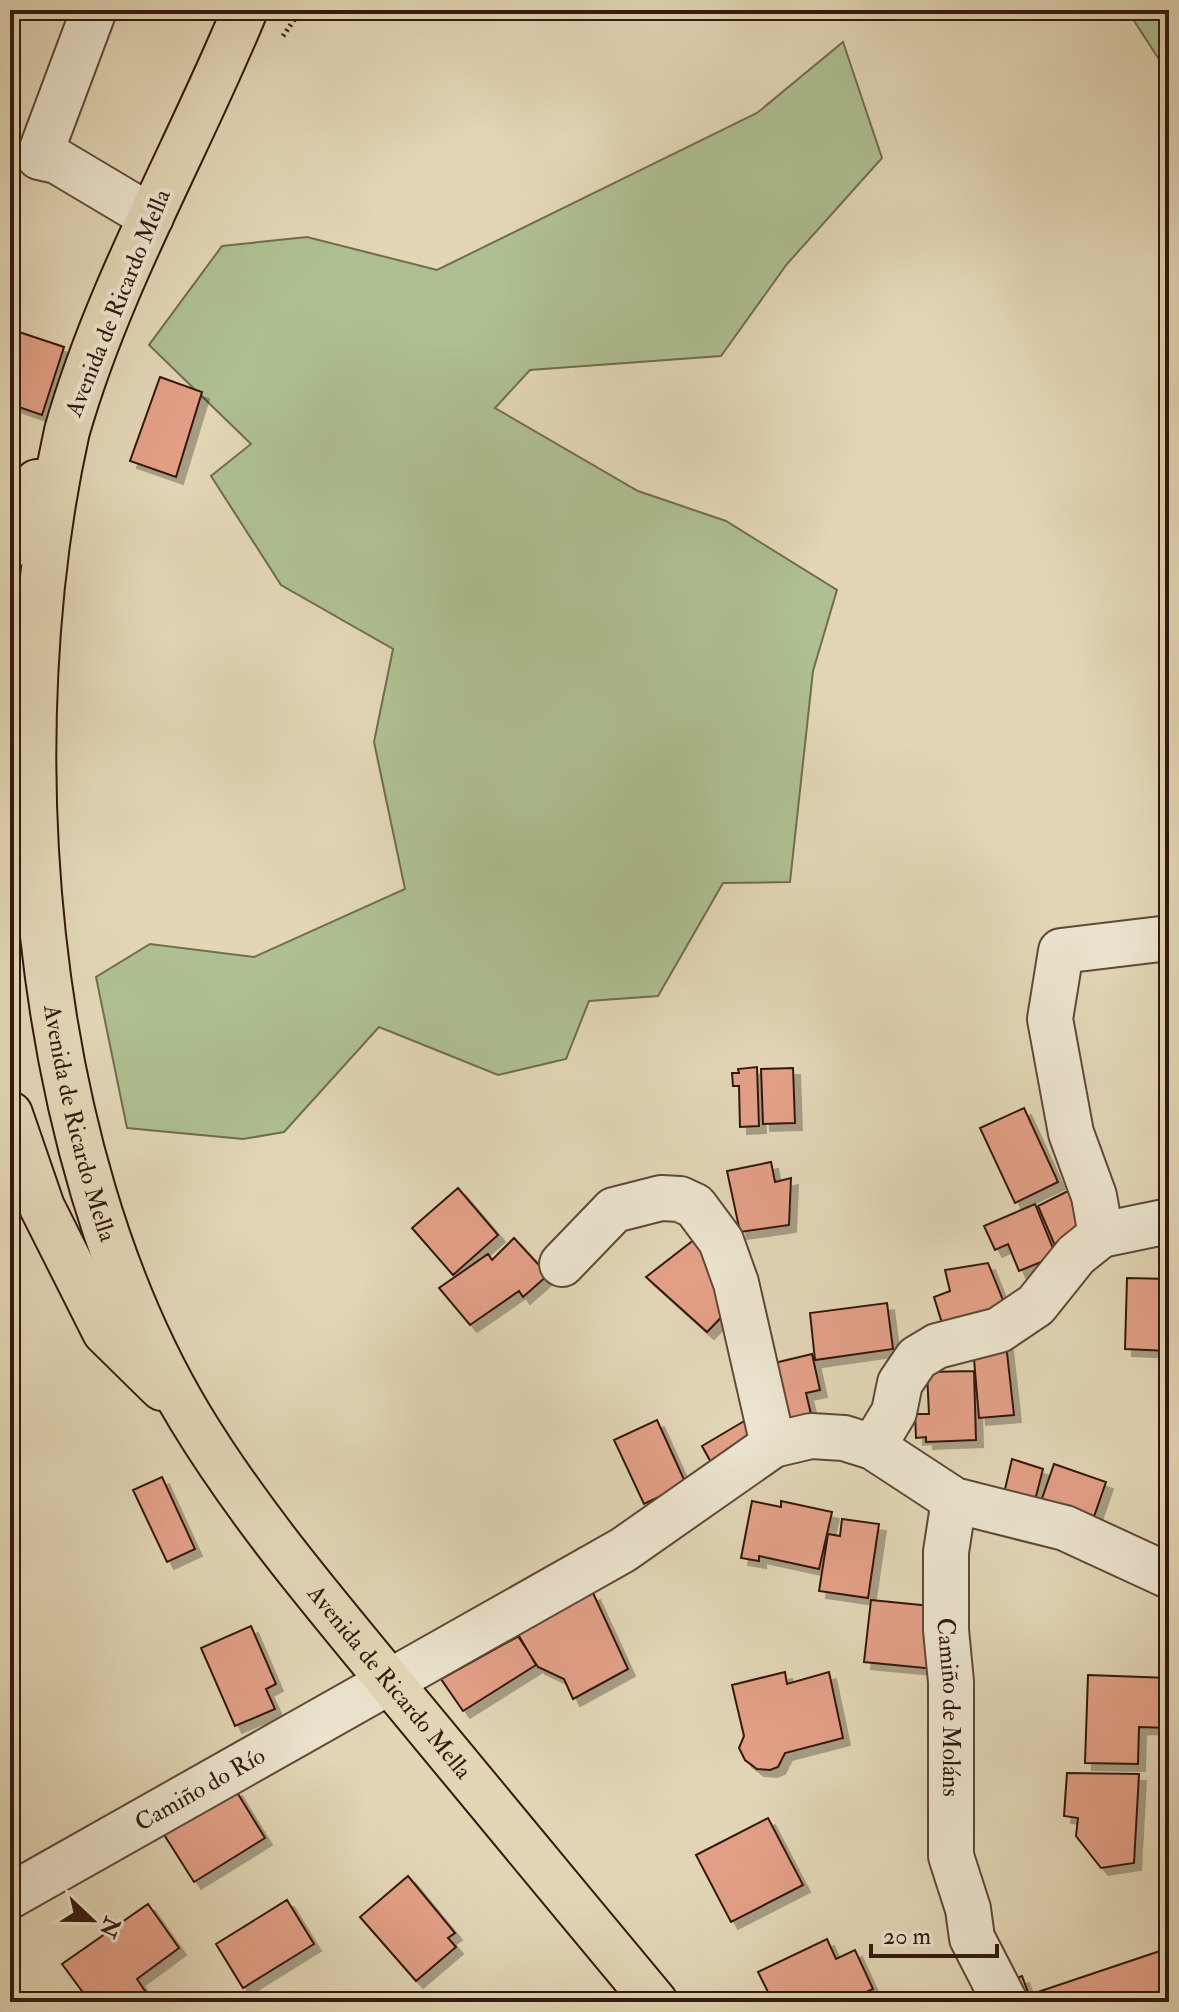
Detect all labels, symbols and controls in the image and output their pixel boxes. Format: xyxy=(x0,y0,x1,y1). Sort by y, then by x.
street label: Avenida de Ricardo Mella xyxy=(58,184,178,422)
street label: Avenida de Ricardo Mella xyxy=(37,1002,124,1247)
street label: Avenida de Ricardo Mella xyxy=(300,1578,480,1786)
street label: Camiño de Moláns xyxy=(931,1618,967,1797)
street label: Camiño do Río xyxy=(129,1740,270,1838)
north arrow xyxy=(52,1880,132,1960)
scale bar xyxy=(871,1908,997,1958)
text: N xyxy=(93,1912,127,1942)
text: 20 m xyxy=(883,1921,932,1952)

